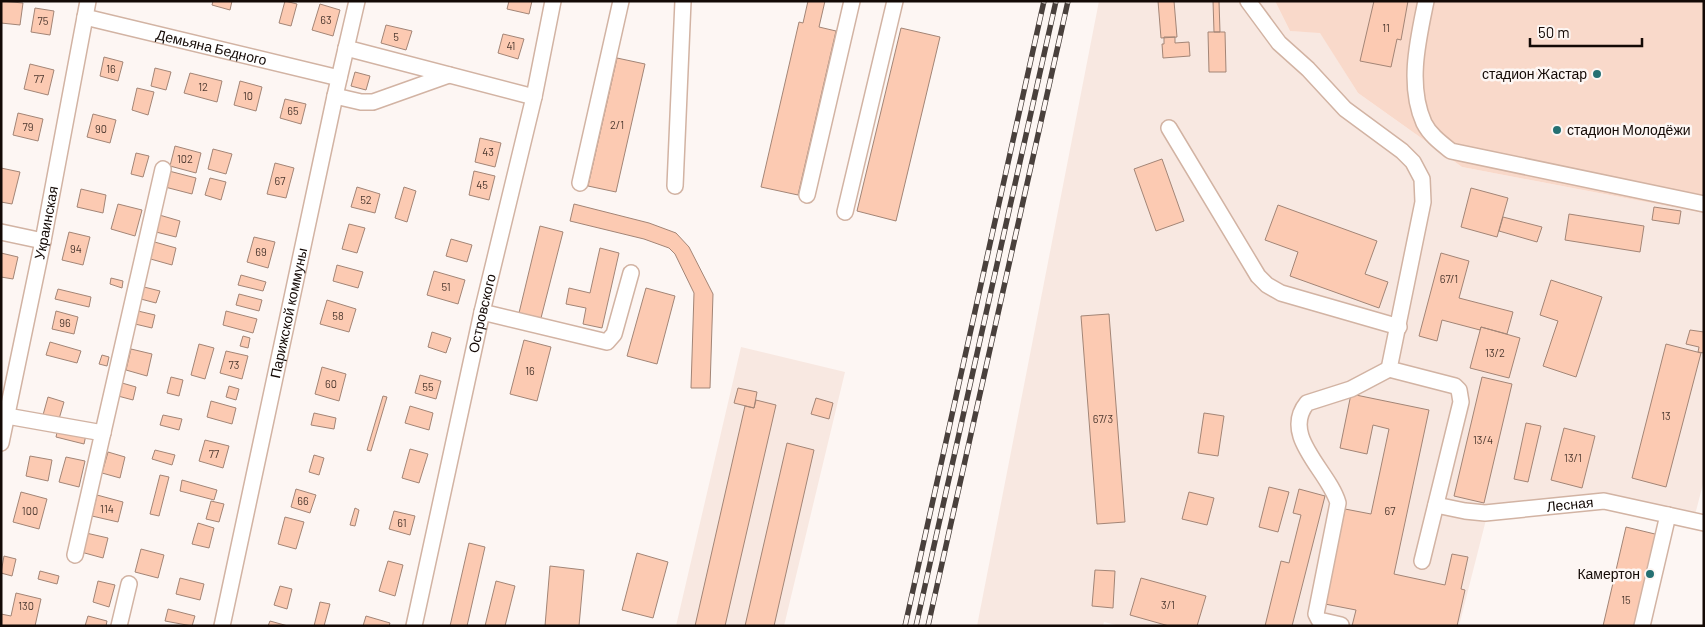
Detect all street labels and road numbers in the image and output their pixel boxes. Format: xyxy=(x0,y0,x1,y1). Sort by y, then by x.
street label: Демьяна Бедного xyxy=(155,25,269,68)
street label: Украинская xyxy=(30,184,61,261)
street label: Парижской коммуны xyxy=(266,246,310,380)
street label: Островского xyxy=(464,272,499,354)
street label: Лесная xyxy=(1546,493,1594,515)

